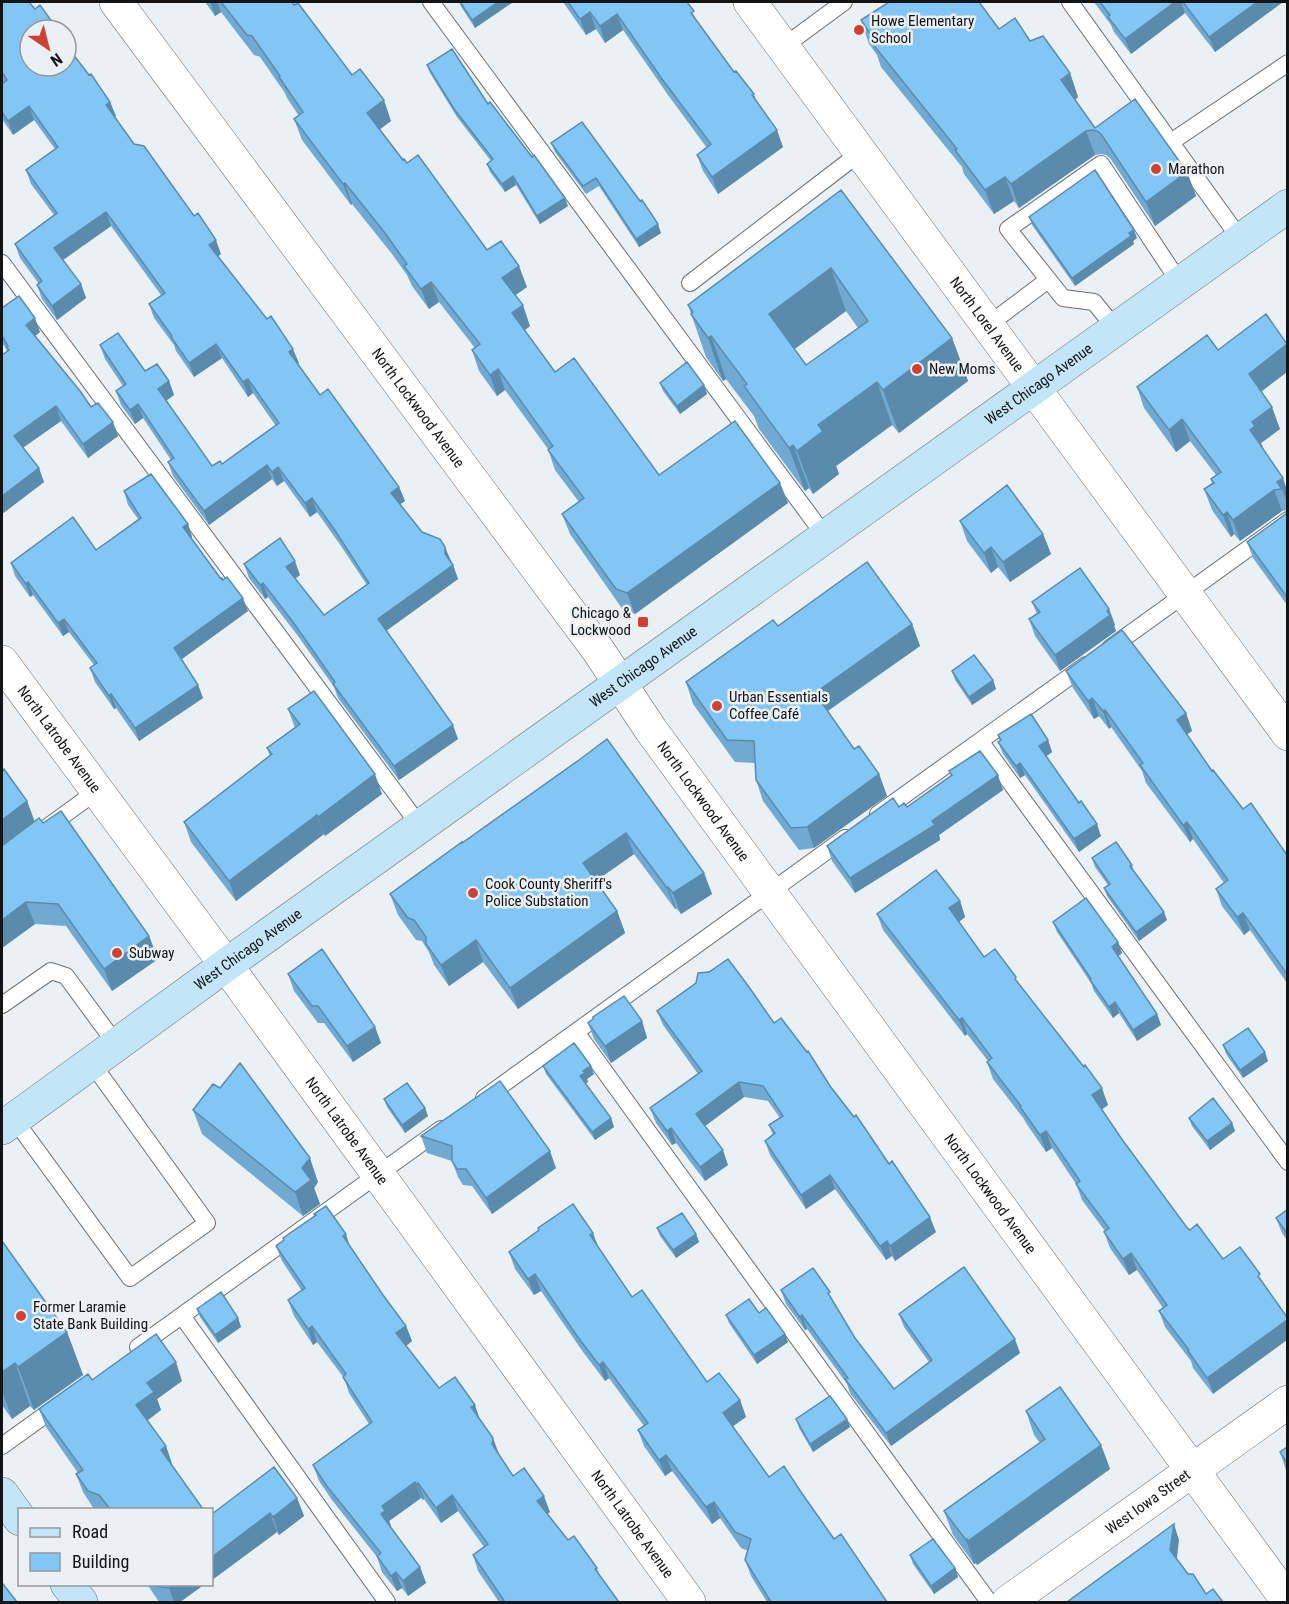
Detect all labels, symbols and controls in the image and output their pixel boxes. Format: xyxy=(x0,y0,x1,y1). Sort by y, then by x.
place label: Howe Elementary School xyxy=(871,12,974,47)
north arrow xyxy=(18,18,78,78)
marker: Howe Elementary School xyxy=(852,23,866,37)
text: N xyxy=(47,49,66,70)
place label: Marathon xyxy=(1168,160,1224,178)
marker: Marathon xyxy=(1149,162,1163,176)
street label: North Lorel Avenue xyxy=(946,273,1028,375)
street label: West Chicago Avenue xyxy=(981,340,1096,429)
street label: North Lockwood Avenue xyxy=(368,345,468,471)
place label: New Moms xyxy=(929,360,996,378)
marker: New Moms xyxy=(910,362,924,376)
place label: Chicago & Lockwood xyxy=(570,604,632,639)
marker: Chicago & Lockwood xyxy=(636,615,650,629)
street label: West Chicago Avenue xyxy=(586,622,701,711)
street label: North Latrobe Avenue xyxy=(14,682,105,796)
place label: Urban Essentials Coffee Café xyxy=(729,688,828,723)
marker: Urban Essentials Coffee Café xyxy=(710,699,724,713)
street label: North Lockwood Avenue xyxy=(653,738,753,865)
place label: Cook County Sheriff's Police Substation xyxy=(485,875,612,910)
marker: Cook County Sheriff's Police Substation xyxy=(466,886,480,900)
street label: West Chicago Avenue xyxy=(191,905,305,994)
place label: Subway xyxy=(129,944,175,962)
marker: Subway xyxy=(110,946,124,960)
street label: North Latrobe Avenue xyxy=(302,1074,392,1188)
street label: North Lockwood Avenue xyxy=(940,1130,1040,1257)
place label: Former Laramie State Bank Building xyxy=(33,1298,148,1333)
marker: Former Laramie State Bank Building xyxy=(14,1309,28,1323)
street label: West Iowa Street xyxy=(1102,1466,1194,1538)
street label: North Latrobe Avenue xyxy=(587,1467,678,1581)
legend xyxy=(18,1508,213,1586)
text: Road xyxy=(72,1521,108,1542)
text: Building xyxy=(72,1551,129,1572)

